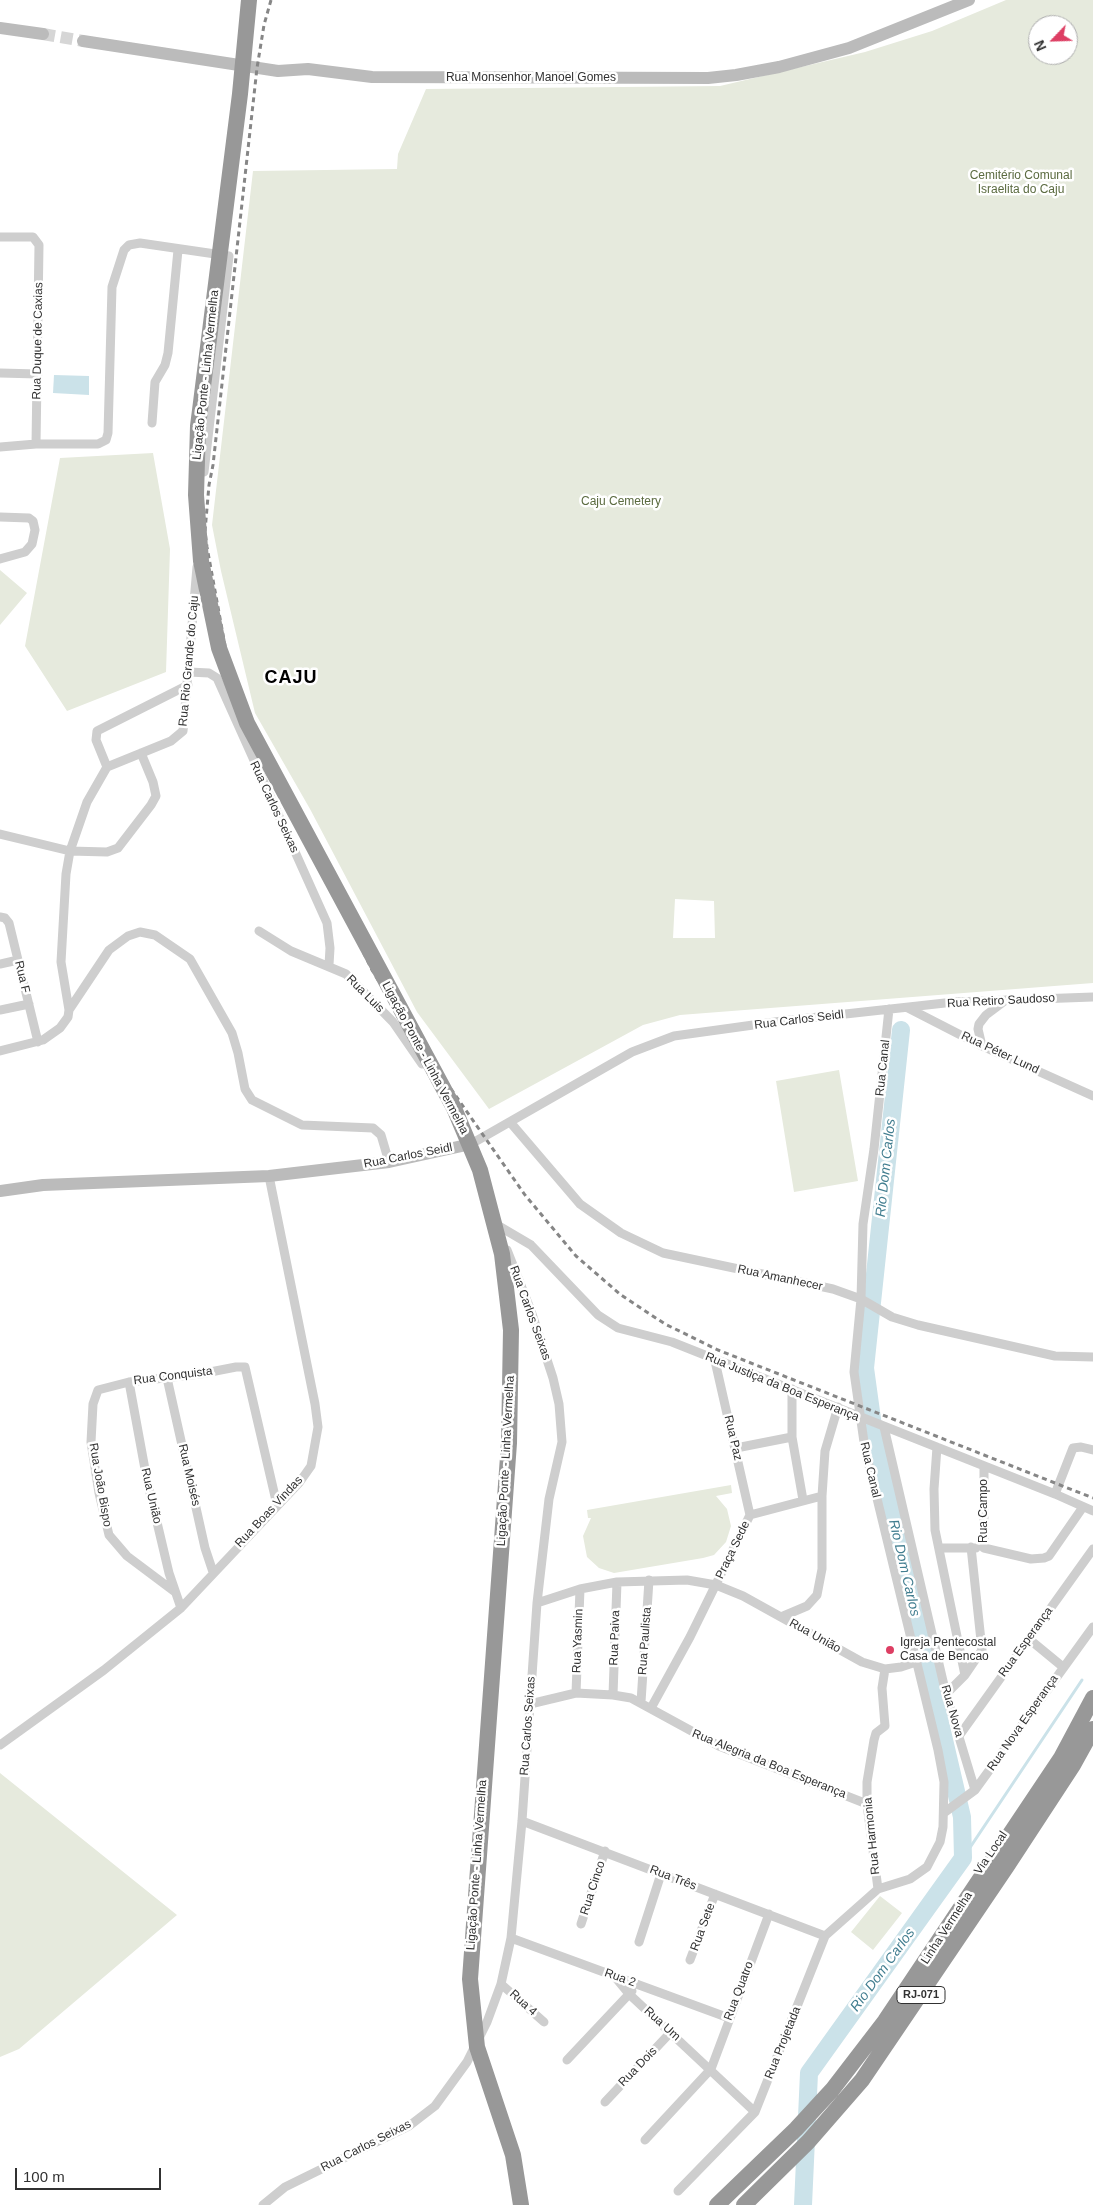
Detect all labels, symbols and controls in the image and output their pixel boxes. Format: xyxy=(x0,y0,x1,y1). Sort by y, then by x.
north arrow xyxy=(1028,15,1078,65)
text: N xyxy=(1031,38,1050,54)
street label: Rua Monsenhor Manoel Gomes xyxy=(446,71,616,85)
park label: Cemitério Comunal Israelita do Caju xyxy=(970,169,1072,197)
street label: Rua Duque de Caxias xyxy=(30,282,46,400)
street label: Ligação Ponte - Linha Vermelha xyxy=(190,289,222,461)
park label: Caju Cemetery xyxy=(581,495,661,509)
street label: Rua Rio Grande do Caju xyxy=(176,595,202,727)
district label: CAJU xyxy=(264,667,318,689)
street label: Rua Carlos Seixas xyxy=(246,759,302,855)
street label: Rua F xyxy=(11,959,33,995)
street label: Rua Luis xyxy=(343,972,387,1016)
street label: Ligação Ponte - Linha Vermelha xyxy=(379,979,471,1137)
street label: Rua Retiro Saudoso xyxy=(947,991,1055,1011)
street label: Rua Carlos Seidl xyxy=(753,1007,845,1033)
street label: Rua Péter Lund xyxy=(959,1029,1041,1077)
street label: Rua Canal xyxy=(873,1039,893,1097)
water label: Rio Dom Carlos xyxy=(872,1118,900,1218)
street label: Rua Carlos Seidl xyxy=(362,1140,454,1172)
street label: Rua Amanhecer xyxy=(736,1262,824,1294)
street label: Rua Carlos Seixas xyxy=(506,1264,554,1362)
street label: Rua Justiça da Boa Esperança xyxy=(703,1349,861,1425)
street label: Rua Conquista xyxy=(133,1364,213,1388)
street label: Ligação Ponte - Linha Vermelha xyxy=(494,1375,518,1547)
street label: Rua Paz xyxy=(721,1414,745,1462)
street label: Rua Canal xyxy=(857,1441,883,1499)
street label: Rua João Bispo xyxy=(86,1442,114,1528)
street label: Rua Moisés xyxy=(175,1443,203,1507)
street label: Rua União xyxy=(138,1467,164,1525)
street label: Rua Boas Vindas xyxy=(232,1473,306,1551)
street label: Rua Campo xyxy=(977,1479,991,1543)
water label: Rio Dom Carlos xyxy=(885,1518,923,1618)
street label: Praça Sede xyxy=(713,1519,753,1581)
street label: Rua Esperança xyxy=(996,1604,1056,1680)
street label: Rua Paulista xyxy=(635,1607,655,1675)
street label: Rua Yasmin xyxy=(570,1609,586,1673)
street label: Rua Paiva xyxy=(607,1610,623,1666)
street label: Rua União xyxy=(787,1616,843,1656)
place label: Igreja Pentecostal Casa de Bencao xyxy=(900,1636,996,1664)
marker: Igreja Pentecostal Casa de Bencao xyxy=(884,1644,896,1656)
street label: Rua Nova Esperança xyxy=(984,1672,1062,1774)
street label: Rua Carlos Seixas xyxy=(517,1676,539,1776)
street label: Rua Nova xyxy=(938,1683,966,1739)
street label: Rua Alegria da Boa Esperança xyxy=(690,1726,848,1802)
street label: Ligação Ponte - Linha Vermelha xyxy=(464,1779,490,1951)
street label: Rua Harmonia xyxy=(861,1797,883,1875)
street label: Via Local xyxy=(971,1829,1011,1877)
street label: Rua Cinco xyxy=(577,1859,609,1917)
street label: Rua Três xyxy=(648,1863,698,1893)
street label: Linha Vermelha xyxy=(918,1889,976,1967)
street label: Rua Sete xyxy=(688,1901,718,1953)
water label: Rio Dom Carlos xyxy=(847,1925,919,2015)
street label: Rua Quatro xyxy=(721,1959,757,2023)
street label: Rua 2 xyxy=(602,1966,638,1990)
road number: RJ-071 xyxy=(897,1986,945,2004)
street label: Rua 4 xyxy=(506,1987,540,2019)
street label: Rua Um xyxy=(641,2004,683,2044)
street label: Rua Projetada xyxy=(762,2005,804,2081)
street label: Rua Dois xyxy=(616,2044,660,2090)
street label: Rua Carlos Seixas xyxy=(318,2117,414,2175)
scale bar xyxy=(18,2158,164,2190)
text: 100 m xyxy=(23,2168,65,2185)

